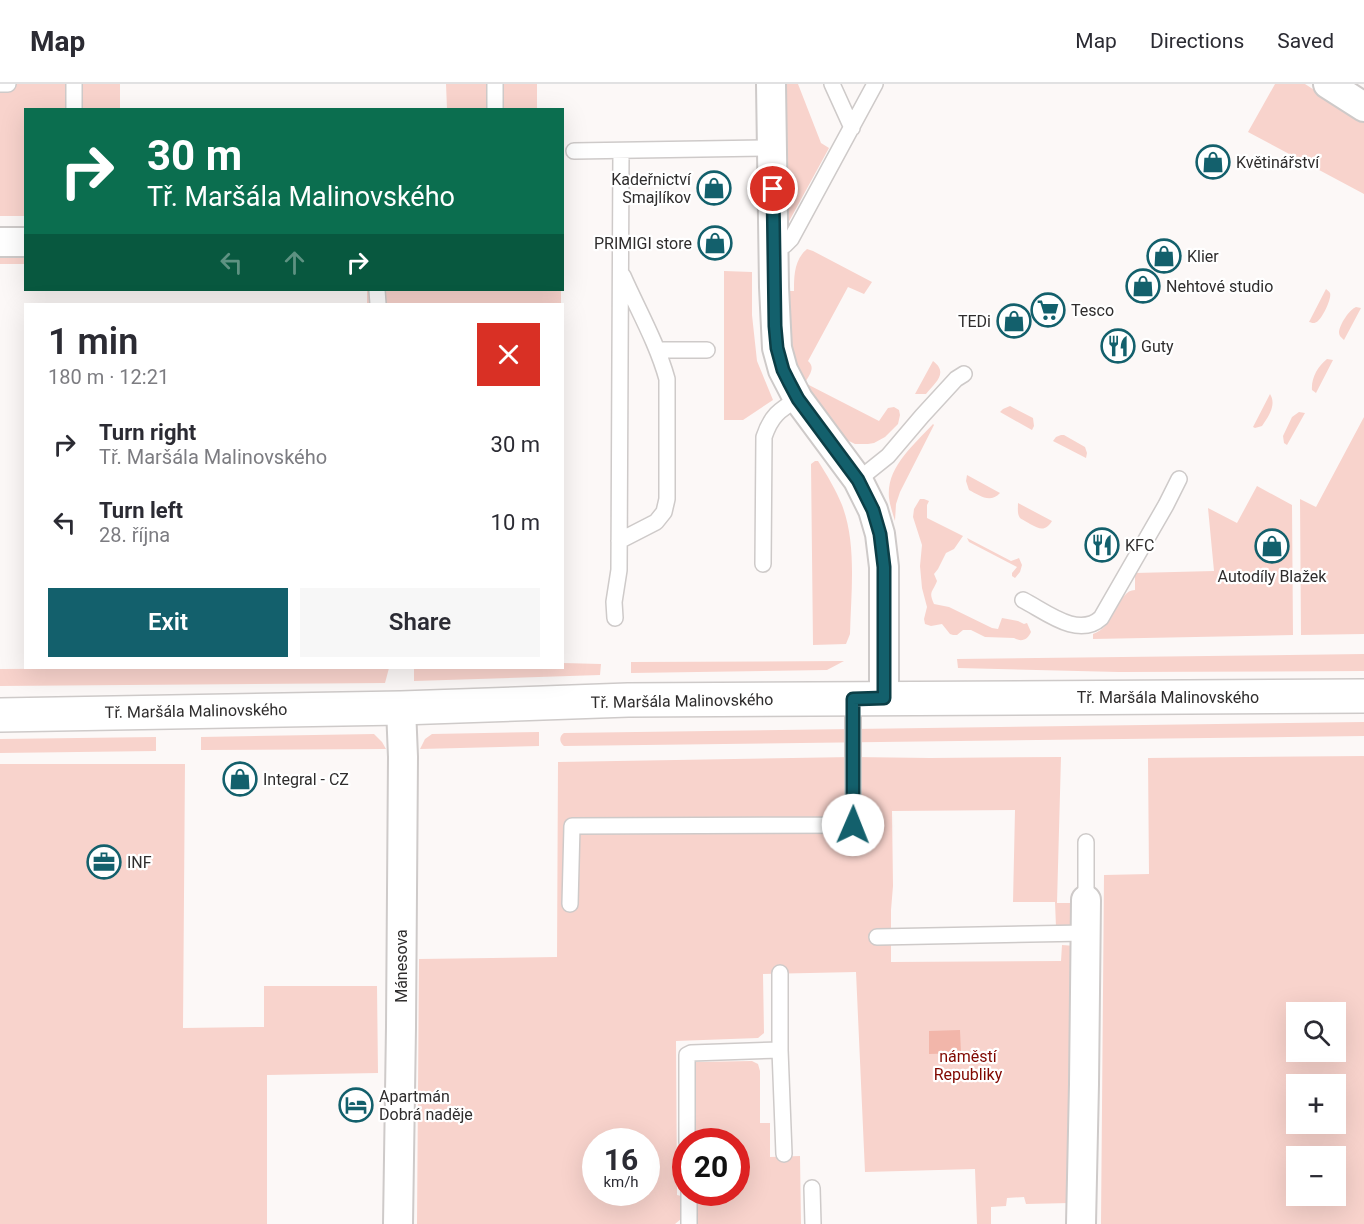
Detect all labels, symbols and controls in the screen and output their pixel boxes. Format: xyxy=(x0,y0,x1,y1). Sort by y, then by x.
text: Map xyxy=(30,25,85,58)
text: Map xyxy=(1075,29,1117,53)
text: Directions xyxy=(1150,29,1244,53)
text: Saved xyxy=(1277,29,1334,53)
text: 30 m xyxy=(147,131,242,180)
icon: right xyxy=(48,132,126,210)
shop icon: Květinářství xyxy=(1195,144,1231,180)
place label: Květinářství xyxy=(1236,153,1320,172)
pin xyxy=(747,163,798,214)
place label: Kadeřnictví Smajlíkov xyxy=(611,170,692,207)
shop icon: Kadeřnictví Smajlíkov xyxy=(696,170,732,206)
icon: arrive xyxy=(756,172,789,205)
text: Tř. Maršála Malinovského xyxy=(147,181,455,213)
shop icon: PRIMIGI store xyxy=(697,225,733,261)
place label: PRIMIGI store xyxy=(594,234,692,253)
shop icon: Klier xyxy=(1146,238,1182,274)
icon: left xyxy=(215,246,248,279)
icon: ahead xyxy=(278,246,311,279)
icon: right xyxy=(341,246,374,279)
place label: Klier xyxy=(1187,247,1219,266)
shop icon: Nehtové studio xyxy=(1125,268,1161,304)
place label: Nehtové studio xyxy=(1166,277,1273,296)
supermarket icon: Tesco xyxy=(1030,292,1066,328)
place label: Tesco xyxy=(1071,301,1114,320)
shop icon: TEDi xyxy=(996,303,1032,339)
place label: TEDi xyxy=(958,312,991,331)
text: 1 min xyxy=(48,321,138,363)
button: close xyxy=(477,323,540,386)
restaurant icon: Guty xyxy=(1100,328,1136,364)
place label: Guty xyxy=(1141,337,1174,356)
text: 180 m · 12:21 xyxy=(48,365,169,389)
text: Turn right xyxy=(99,420,196,445)
icon: right xyxy=(48,428,81,461)
text: 30 m xyxy=(491,432,540,457)
text: Tř. Maršála Malinovského xyxy=(99,445,327,469)
text: Turn left xyxy=(99,498,183,523)
icon: left xyxy=(48,506,81,539)
text: 10 m xyxy=(491,510,540,535)
text: 28. října xyxy=(99,523,170,547)
restaurant icon: KFC xyxy=(1084,527,1120,563)
shop icon: Autodíly Blažek xyxy=(1254,528,1290,564)
place label: KFC xyxy=(1125,536,1154,555)
place label: Autodíly Blažek xyxy=(1218,567,1327,586)
button: Exit xyxy=(48,588,288,657)
button: Share xyxy=(300,588,540,657)
street label: Tř. Maršála Malinovského xyxy=(1077,688,1259,707)
street label: Tř. Maršála Malinovského xyxy=(591,690,773,712)
street label: Tř. Maršála Malinovského xyxy=(105,700,287,722)
shop icon: Integral - CZ xyxy=(222,761,258,797)
place label: Integral - CZ xyxy=(263,770,349,789)
position arrow xyxy=(821,793,885,857)
office icon: INF xyxy=(86,844,122,880)
place label: INF xyxy=(127,853,152,872)
street label: Mánesova xyxy=(392,929,411,1003)
map controls xyxy=(1286,1002,1346,1206)
button: search xyxy=(1286,1002,1346,1062)
park label: náměstí Republiky xyxy=(934,1047,1003,1084)
button: + xyxy=(1286,1074,1346,1134)
hotel icon: Apartmán Dobrá naděje xyxy=(338,1087,374,1123)
place label: Apartmán Dobrá naděje xyxy=(379,1087,473,1124)
speed limit sign: 20 xyxy=(672,1128,750,1206)
text: 16 xyxy=(604,1142,638,1177)
button: − xyxy=(1286,1146,1346,1206)
text: km/h xyxy=(603,1173,639,1191)

